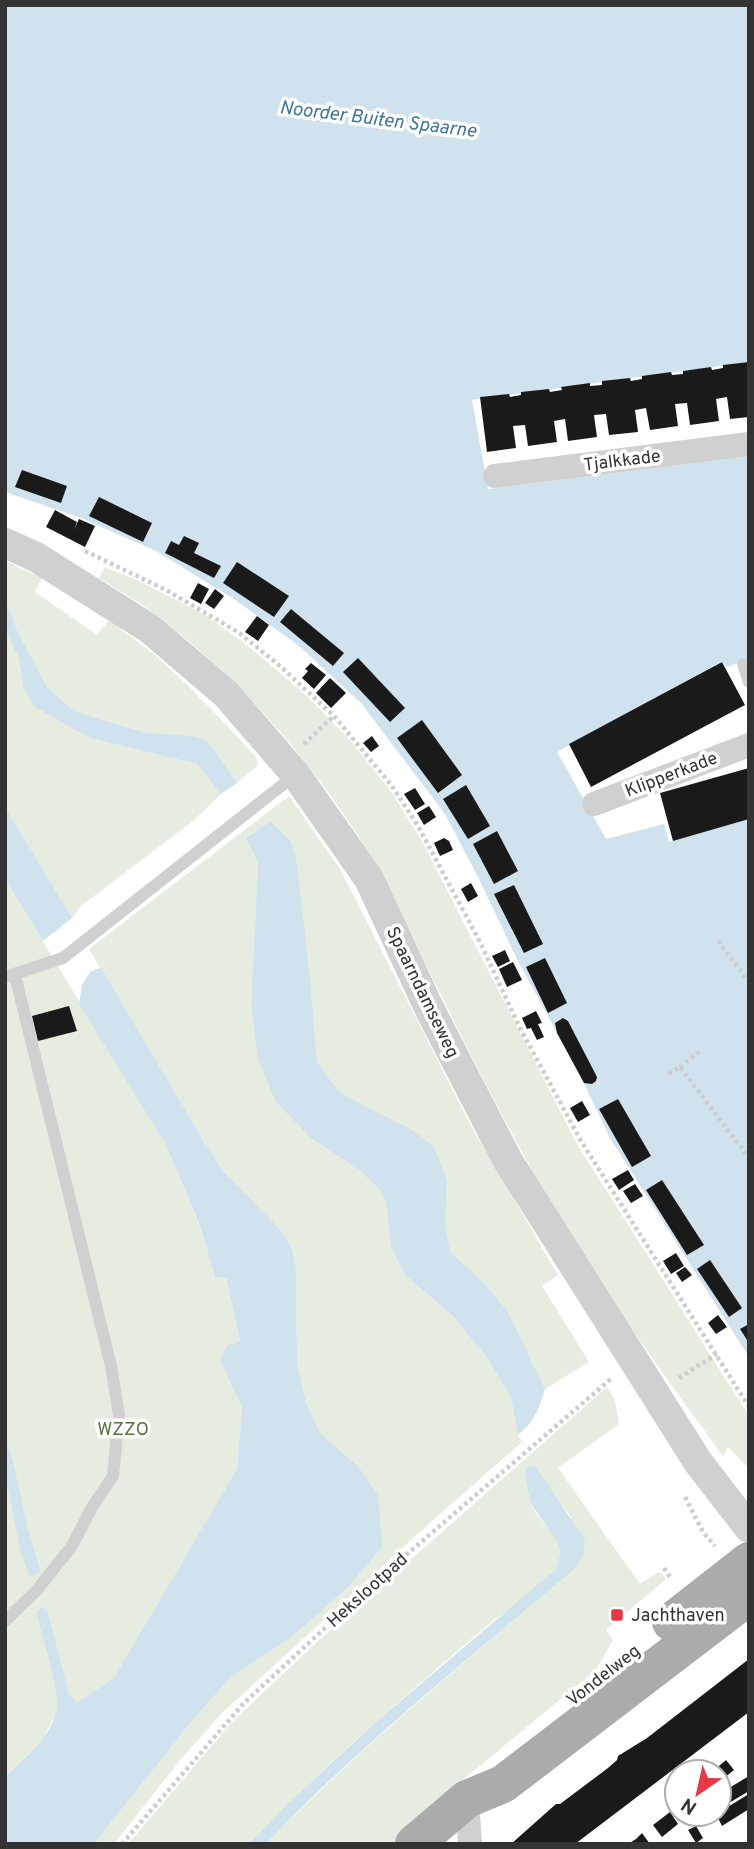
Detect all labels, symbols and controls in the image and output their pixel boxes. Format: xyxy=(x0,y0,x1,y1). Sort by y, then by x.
water label: Noorder Buiten Spaarne xyxy=(278,96,478,144)
street label: Tjalkkade xyxy=(582,445,662,478)
street label: Klipperkade xyxy=(622,747,721,804)
street label: Spaarndamseweg xyxy=(380,923,463,1062)
park label: WZZO xyxy=(97,1419,149,1442)
street label: Hekslootpad xyxy=(323,1549,413,1634)
place label: Jachthaven xyxy=(631,1605,725,1628)
marker: Jachthaven xyxy=(609,1607,625,1623)
street label: Vondelweg xyxy=(562,1640,646,1712)
north arrow xyxy=(663,1758,733,1828)
text: N xyxy=(677,1792,702,1819)

